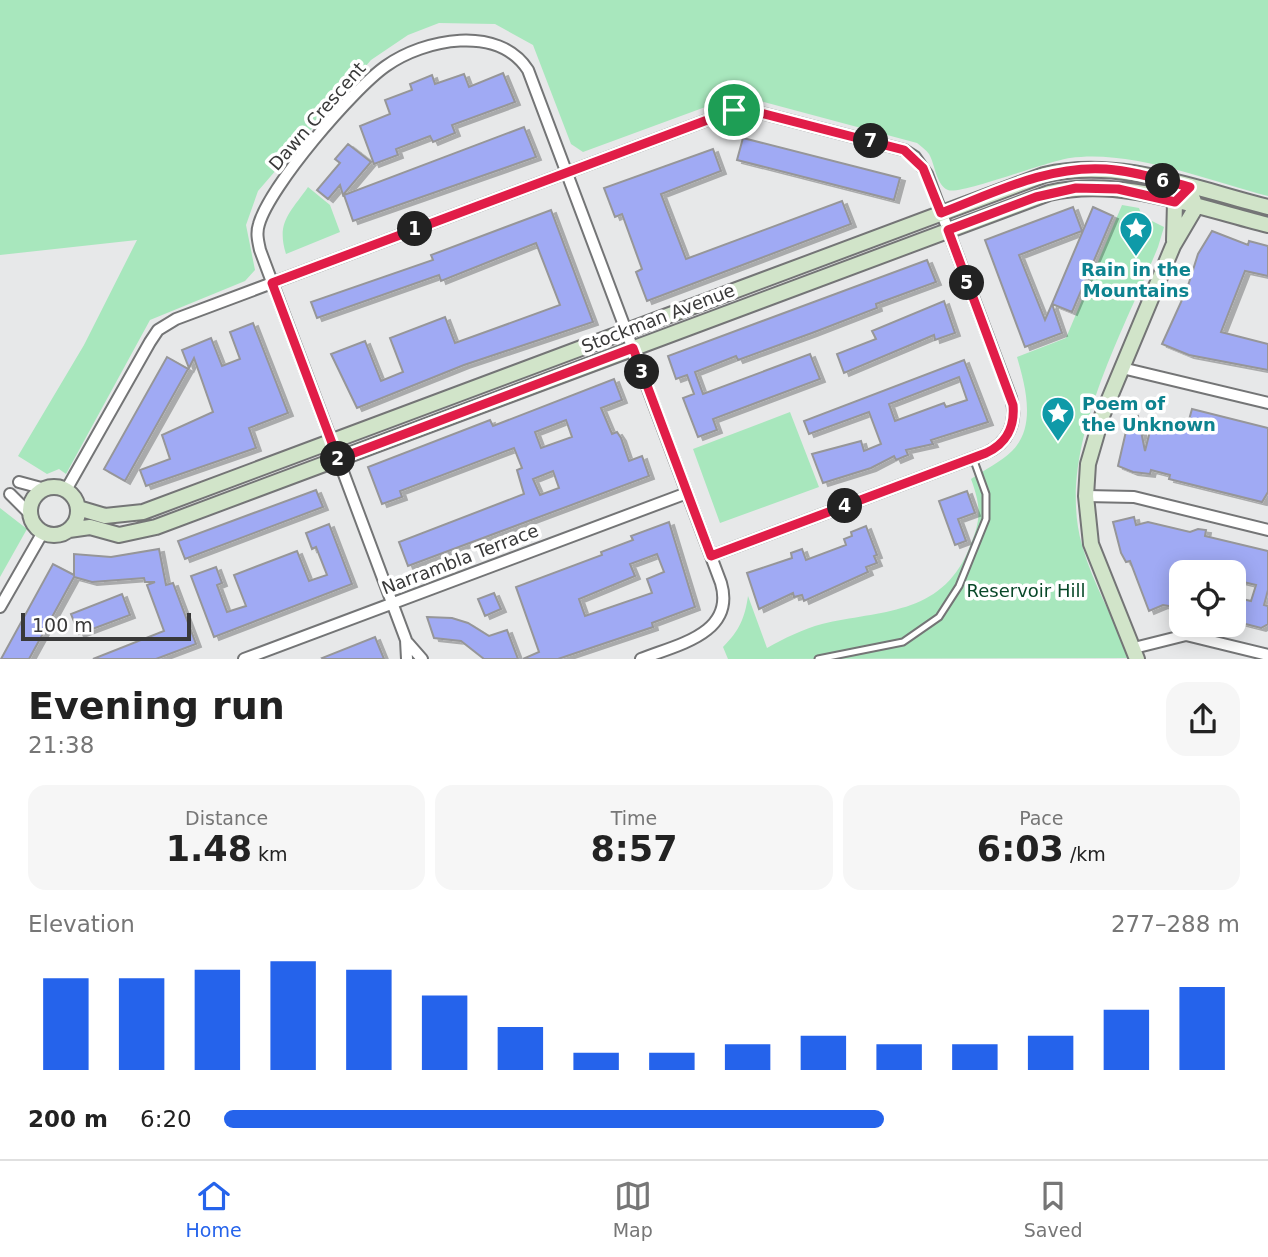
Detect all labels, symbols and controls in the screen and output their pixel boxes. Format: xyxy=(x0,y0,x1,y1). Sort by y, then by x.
street label: Dawn Crescent xyxy=(264,58,370,174)
pin xyxy=(704,80,764,140)
icon: arrive xyxy=(715,91,753,129)
pin: 7 xyxy=(854,124,888,158)
text: 7 xyxy=(864,129,877,151)
pin: 6 xyxy=(1146,164,1180,198)
text: 6 xyxy=(1156,169,1169,191)
place icon: Rain in the Mountains xyxy=(1117,209,1155,258)
pin: 1 xyxy=(398,212,432,246)
text: 1 xyxy=(408,217,421,239)
place label: Rain in the Mountains xyxy=(1081,259,1191,301)
pin: 5 xyxy=(950,266,984,300)
text: 5 xyxy=(960,271,973,293)
street label: Stockman Avenue xyxy=(578,279,738,357)
pin: 3 xyxy=(624,354,660,390)
text: 3 xyxy=(635,360,648,382)
place label: Poem of the Unknown xyxy=(1082,393,1216,435)
place icon: Poem of the Unknown xyxy=(1039,394,1077,443)
pin: 2 xyxy=(320,442,356,476)
text: 2 xyxy=(331,447,344,469)
pin: 4 xyxy=(828,489,862,524)
text: 4 xyxy=(838,494,851,516)
street label: Narrambla Terrace xyxy=(379,519,541,599)
map controls xyxy=(1169,560,1246,637)
button: locate xyxy=(1169,560,1246,637)
park label: Reservoir Hill xyxy=(967,580,1085,601)
scale bar xyxy=(21,610,191,641)
text: 100 m xyxy=(32,614,93,636)
button: share xyxy=(1166,682,1240,756)
text: Evening run xyxy=(28,684,285,728)
text: 21:38 xyxy=(28,732,94,758)
text: Distance xyxy=(185,807,268,829)
text: Time xyxy=(611,807,657,829)
text: Pace xyxy=(1019,807,1064,829)
text: 1.48 xyxy=(166,829,252,869)
text: 8:57 xyxy=(590,829,678,869)
text: 6:03 xyxy=(977,829,1064,869)
text: km xyxy=(252,843,288,865)
text: /km xyxy=(1064,843,1106,865)
text: Elevation xyxy=(28,911,135,937)
text: 277–288 m xyxy=(1111,911,1240,937)
text: 200 m xyxy=(28,1106,108,1132)
text: 6:20 xyxy=(140,1106,192,1132)
tab: Home xyxy=(186,1177,242,1241)
tab: Map xyxy=(613,1177,653,1241)
tab: Saved xyxy=(1024,1177,1082,1241)

